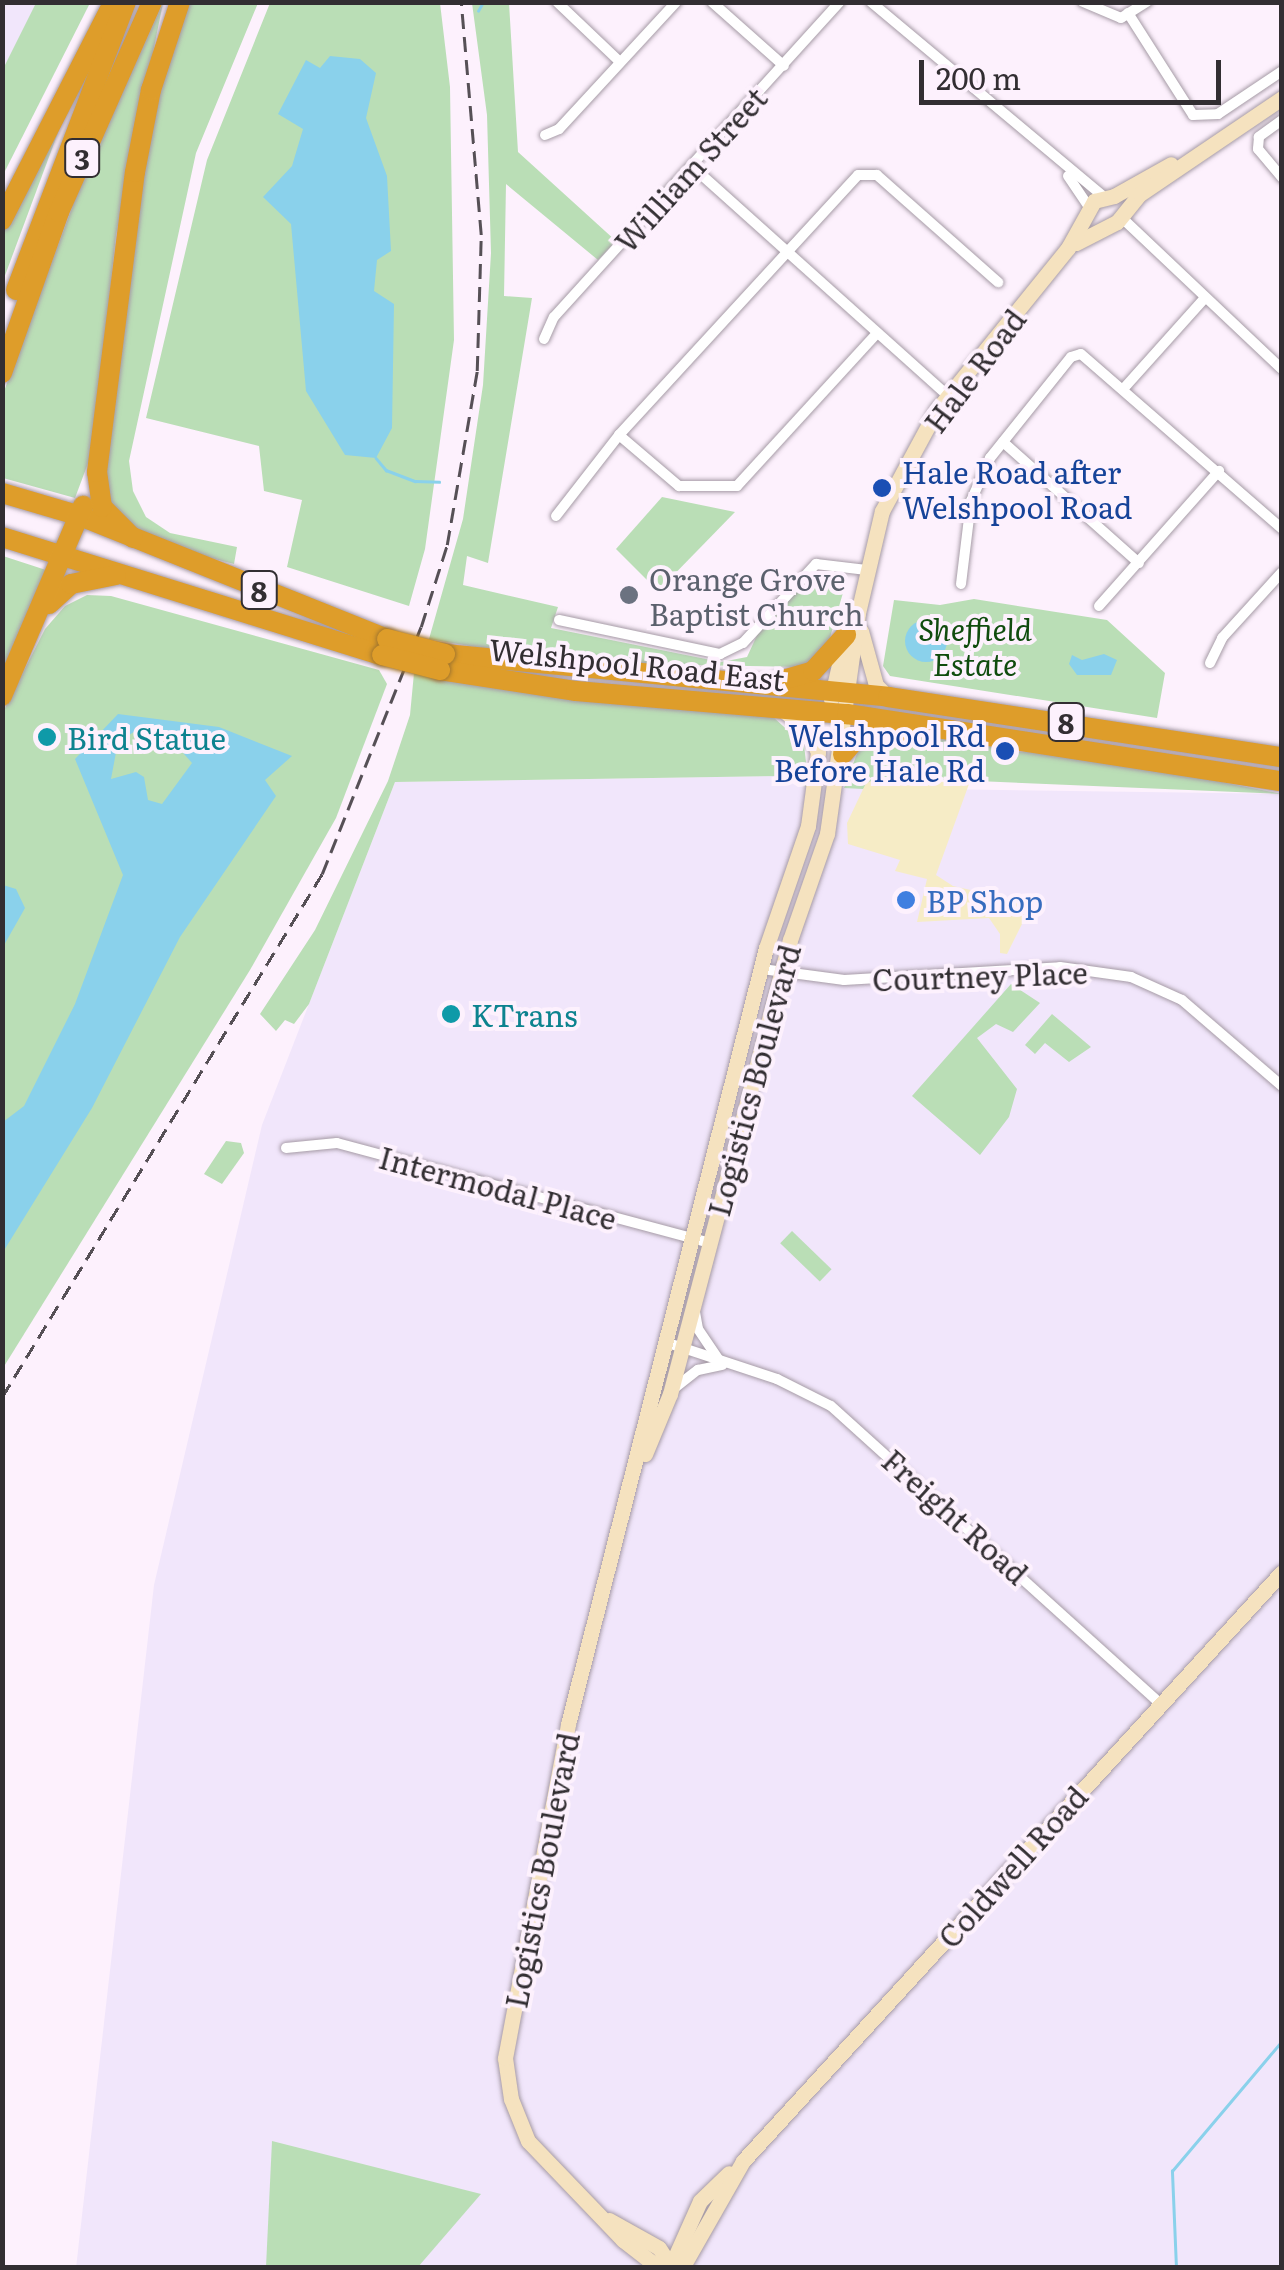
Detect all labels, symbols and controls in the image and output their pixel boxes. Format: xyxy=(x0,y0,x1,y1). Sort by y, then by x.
scale bar xyxy=(924,40,1226,102)
text: 200 m xyxy=(936,55,1021,99)
street label: William Street xyxy=(607,79,773,259)
road number: 3 xyxy=(62,135,102,181)
street label: Hale Road xyxy=(916,301,1032,439)
place label: Hale Road after Welshpool Road xyxy=(902,453,1132,524)
marker: Hale Road after Welshpool Road xyxy=(871,477,893,499)
place label: Orange Grove Baptist Church xyxy=(649,560,864,630)
road number: 8 xyxy=(239,567,279,613)
marker: Orange Grove Baptist Church xyxy=(618,584,640,606)
park label: Sheffield Estate xyxy=(918,610,1032,680)
street label: Welshpool Road East xyxy=(488,630,786,696)
road number: 8 xyxy=(1046,699,1086,745)
place label: Welshpool Rd Before Hale Rd xyxy=(774,716,985,786)
place label: Bird Statue xyxy=(67,719,226,755)
marker: Bird Statue xyxy=(36,726,58,748)
marker: Welshpool Rd Before Hale Rd xyxy=(994,740,1016,762)
place label: BP Shop xyxy=(926,882,1043,918)
marker: BP Shop xyxy=(895,889,917,911)
street label: Logistics Boulevard xyxy=(699,940,807,1220)
street label: Courtney Place xyxy=(872,953,1088,997)
place label: KTrans xyxy=(471,996,577,1032)
marker: KTrans xyxy=(440,1003,462,1025)
street label: Intermodal Place xyxy=(375,1138,621,1236)
street label: Freight Road xyxy=(876,1441,1036,1591)
street label: Logistics Boulevard xyxy=(497,1729,585,2011)
street label: Coldwell Road xyxy=(930,1778,1094,1954)

